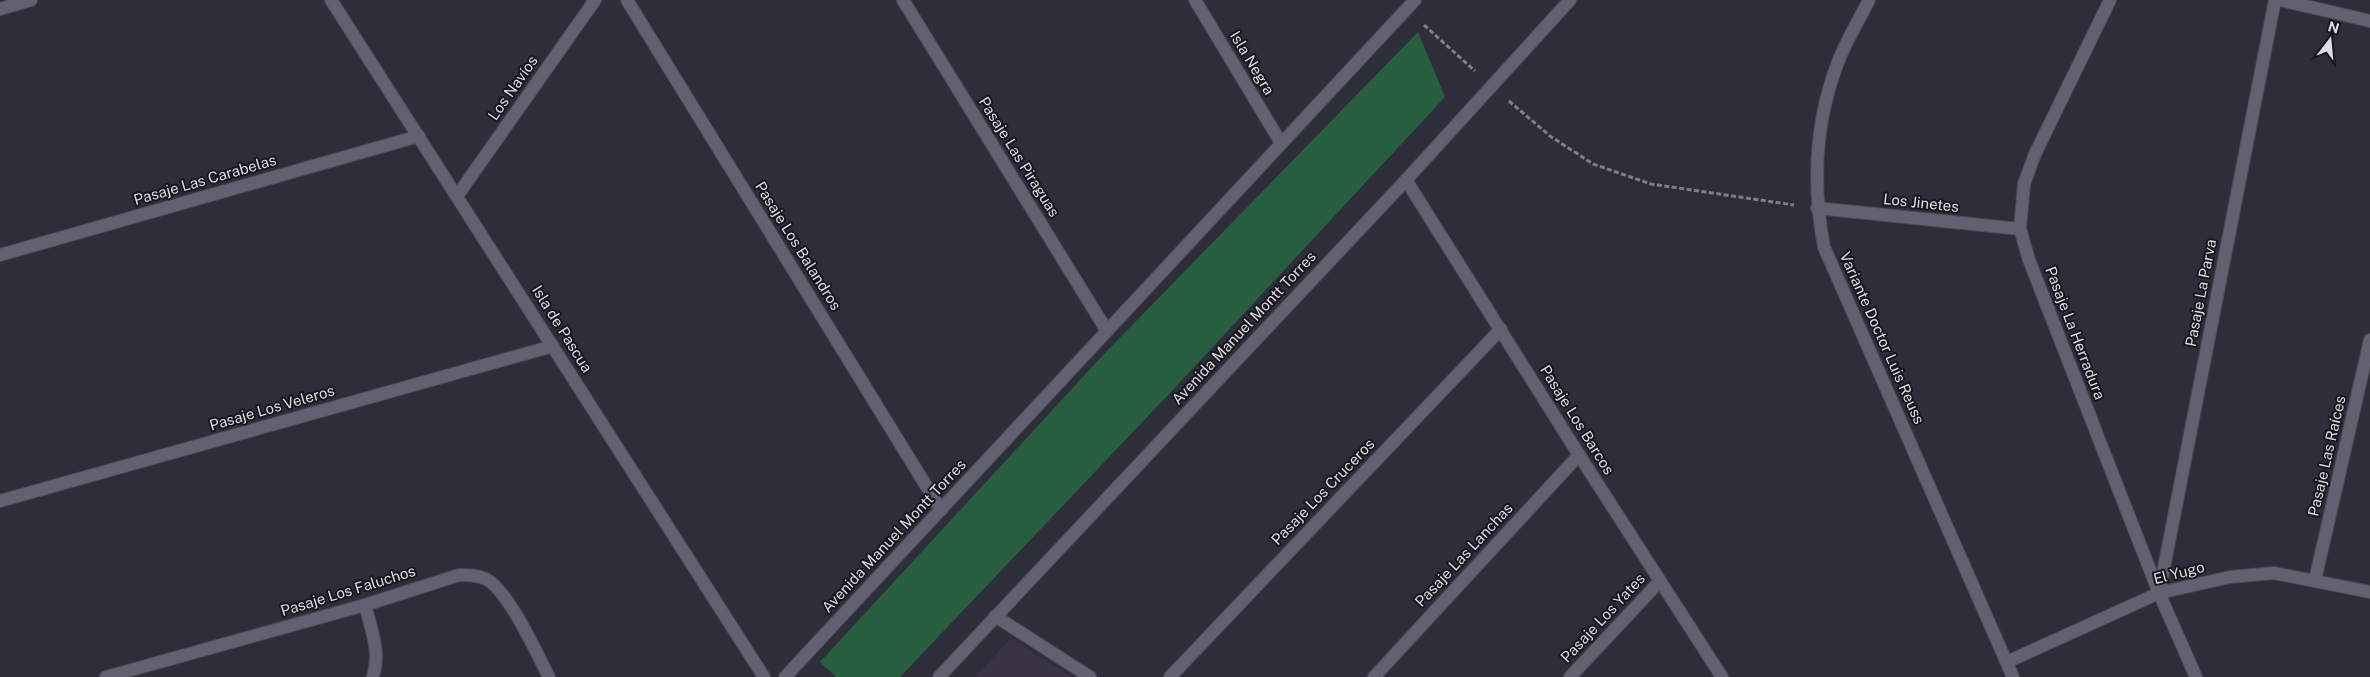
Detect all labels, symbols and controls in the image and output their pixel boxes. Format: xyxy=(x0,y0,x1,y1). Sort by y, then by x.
north arrow xyxy=(2305,15,2355,65)
text: N xyxy=(2326,18,2341,37)
street label: Isla Negra xyxy=(1227,28,1278,98)
street label: Los Navíos xyxy=(484,52,541,123)
street label: Pasaje Las Piraguas xyxy=(976,94,1063,220)
street label: Pasaje Las Carabelas xyxy=(132,151,278,208)
street label: Pasaje Los Balandros xyxy=(752,178,845,313)
street label: Los Jinetes xyxy=(1882,190,1960,215)
street label: Pasaje La Parva xyxy=(2182,238,2219,348)
street label: Avenida Manuel Montt Torres xyxy=(1168,248,1319,408)
street label: Variante Doctor Luis Reuss xyxy=(1837,249,1928,426)
street label: Pasaje La Herradura xyxy=(2042,264,2109,402)
street label: Isla de Pascua xyxy=(529,282,596,375)
street label: Pasaje Los Barcos xyxy=(1537,362,1618,478)
street label: Pasaje Los Veleros xyxy=(207,382,336,434)
street label: Pasaje Las Raíces xyxy=(2304,394,2349,518)
street label: Pasaje Los Cruceros xyxy=(1268,435,1378,548)
street label: Avenida Manuel Montt Torres xyxy=(818,456,969,616)
street label: Pasaje Las Lanchas xyxy=(1411,499,1516,610)
street label: El Yugo xyxy=(2152,558,2206,587)
street label: Pasaje Los Faluchos xyxy=(278,562,417,619)
street label: Pasaje Los Yates xyxy=(1557,570,1648,666)

